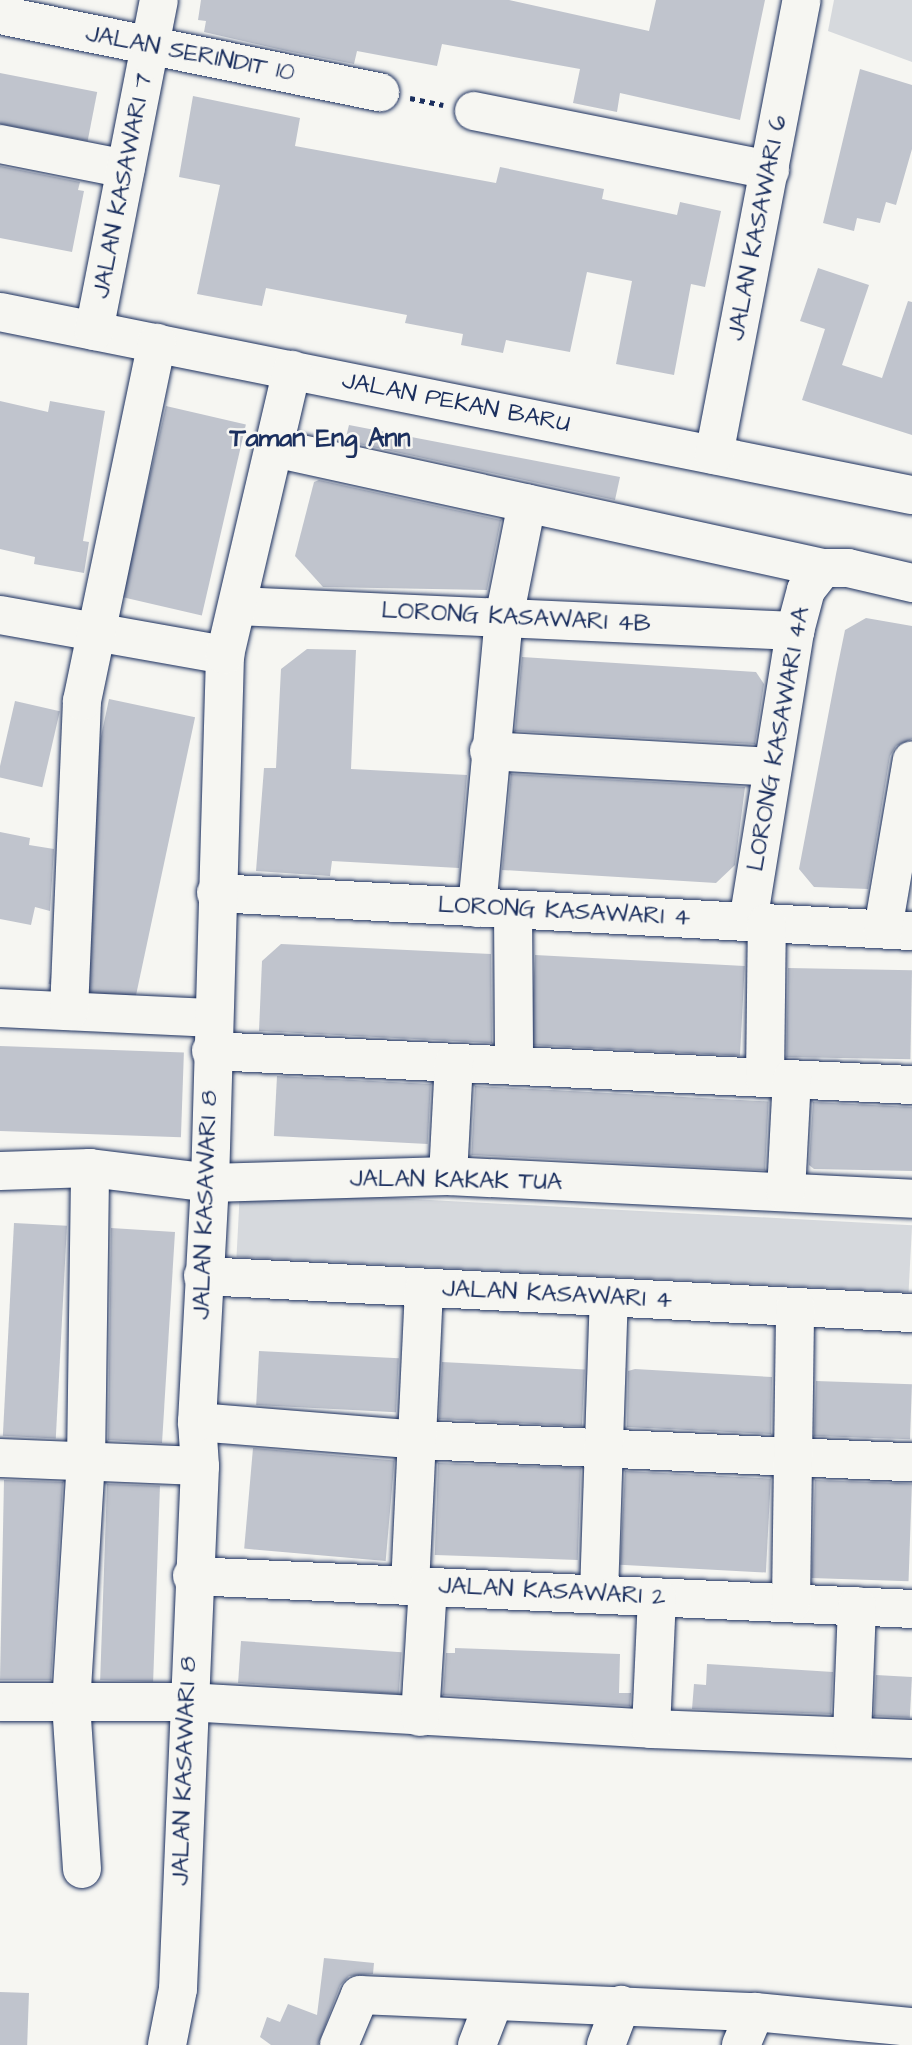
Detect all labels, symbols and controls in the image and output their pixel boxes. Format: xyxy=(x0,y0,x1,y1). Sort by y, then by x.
street label: JALAN SERINDIT 10 xyxy=(83,20,297,88)
street label: JALAN KASAWARI 7 xyxy=(87,71,159,301)
street label: JALAN KASAWARI 6 xyxy=(722,113,794,343)
street label: JALAN PEKAN BARU xyxy=(339,367,573,439)
district label: Taman Eng Ann xyxy=(229,423,411,455)
street label: LORONG KASAWARI 4B xyxy=(381,597,651,639)
street label: LORONG KASAWARI 4A xyxy=(742,605,816,873)
street label: LORONG KASAWARI 4 xyxy=(437,891,691,933)
street label: JALAN KASAWARI 8 xyxy=(188,1090,224,1320)
street label: JALAN KAKAK TUA xyxy=(350,1165,562,1197)
street label: JALAN KASAWARI 4 xyxy=(441,1275,673,1315)
street label: JALAN KASAWARI 2 xyxy=(438,1572,666,1612)
street label: JALAN KASAWARI 8 xyxy=(167,1656,203,1886)

